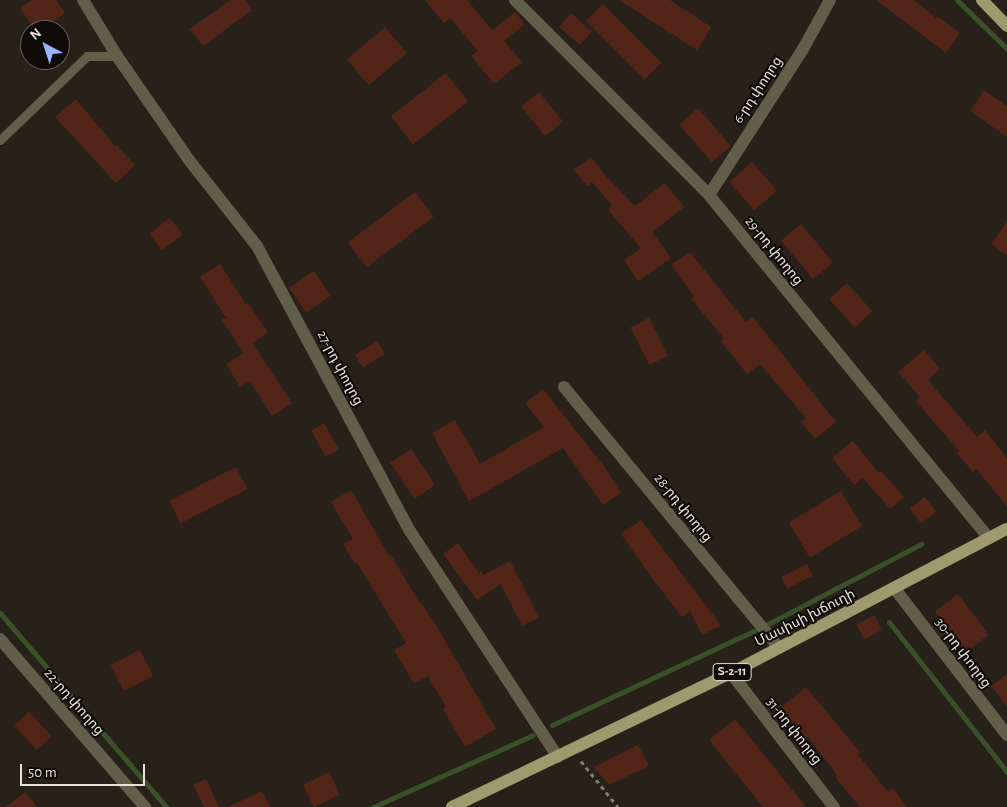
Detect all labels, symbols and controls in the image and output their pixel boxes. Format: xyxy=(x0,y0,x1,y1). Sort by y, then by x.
north arrow xyxy=(20,20,70,70)
text: N xyxy=(28,26,44,43)
street label: 6-րդ փողոց xyxy=(730,53,786,127)
street label: 29-րդ փողոց xyxy=(741,213,807,289)
street label: 27-րդ փողոց xyxy=(313,328,367,408)
street label: 28-րդ փողոց xyxy=(650,470,716,546)
street label: Մասիսի խճուղի xyxy=(752,586,858,650)
street label: 30-րդ փողոց xyxy=(931,615,995,691)
road number: Տ-2-11 xyxy=(712,662,752,682)
street label: 22-րդ փողոց xyxy=(40,665,108,739)
street label: 31-րդ փողոց xyxy=(763,694,825,768)
scale bar xyxy=(22,754,148,786)
text: 50 m xyxy=(28,765,57,780)

